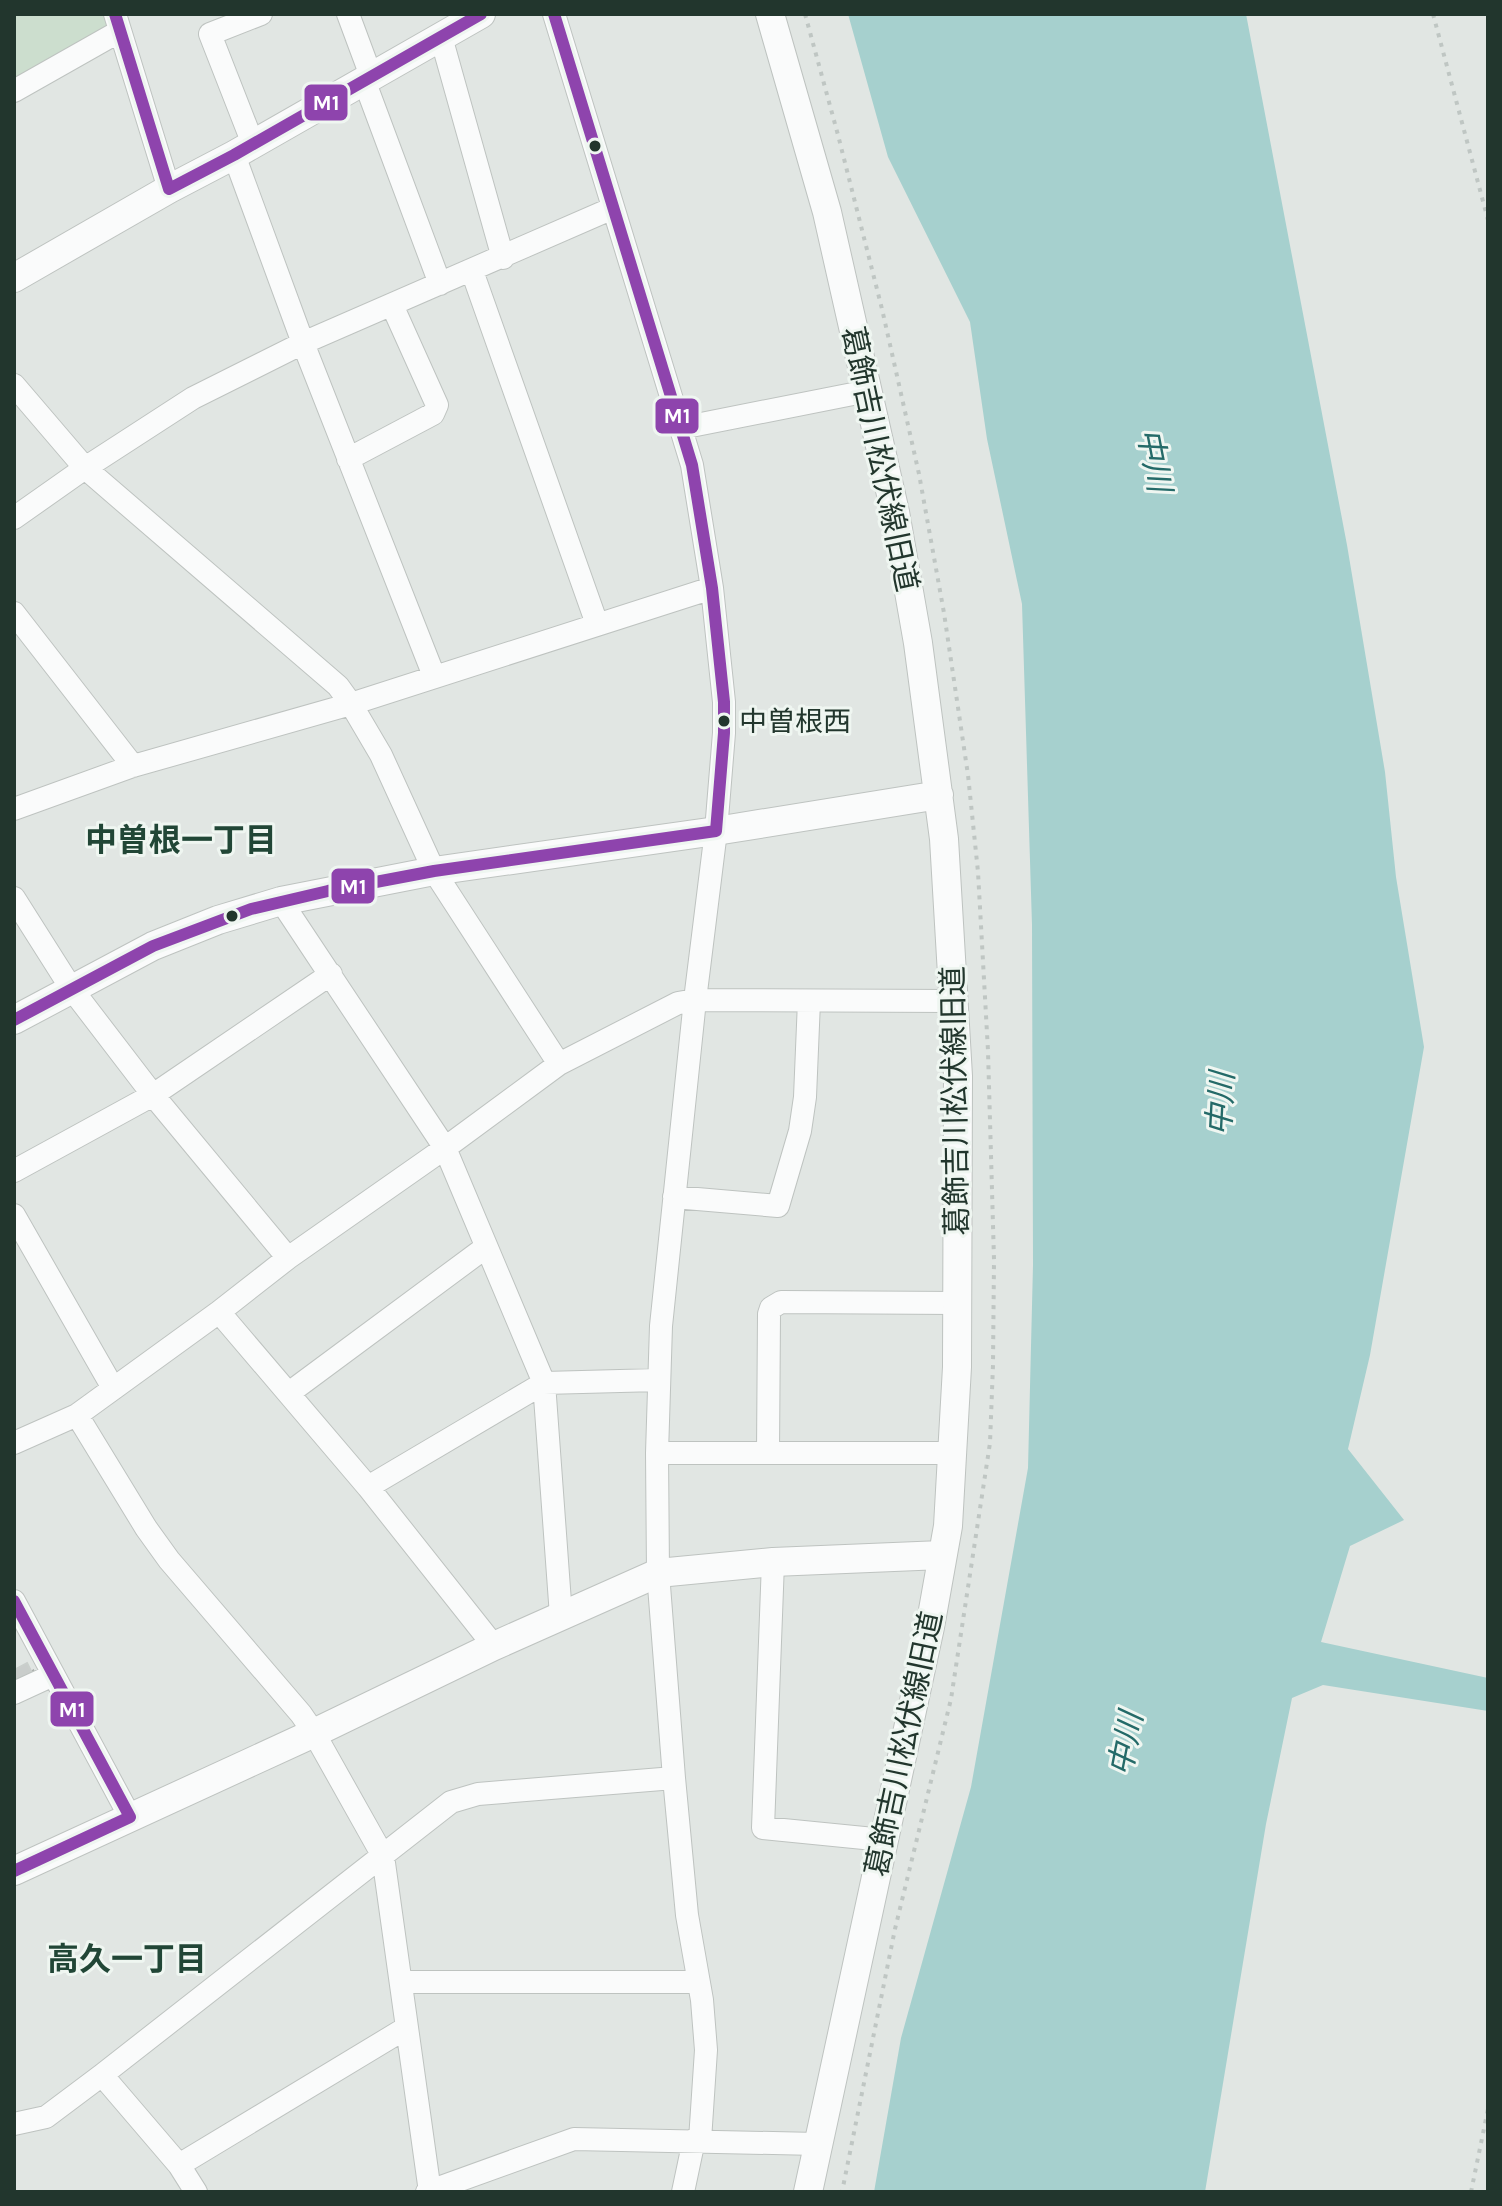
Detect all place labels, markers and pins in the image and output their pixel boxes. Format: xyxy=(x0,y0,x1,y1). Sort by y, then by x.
unlabelled marker xyxy=(587,138,603,154)
place label: 中曽根西 xyxy=(739,705,851,738)
marker: 中曽根西 xyxy=(716,713,732,729)
unlabelled marker xyxy=(224,908,240,924)

